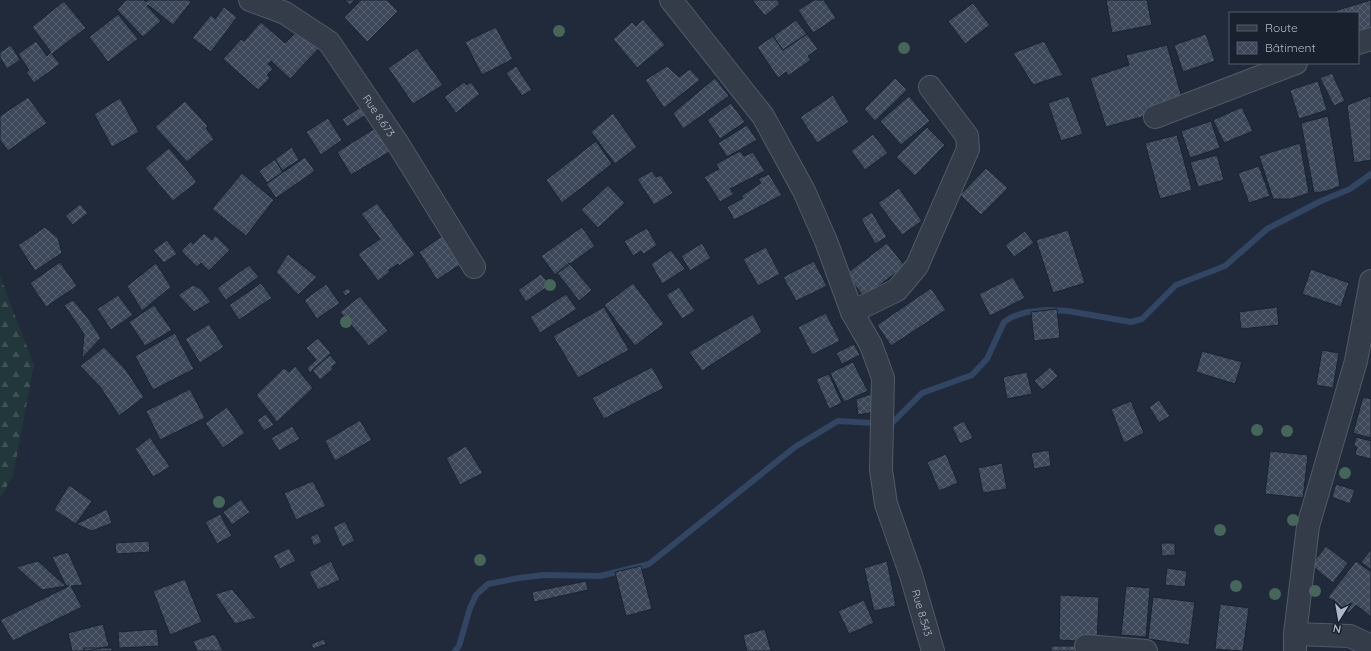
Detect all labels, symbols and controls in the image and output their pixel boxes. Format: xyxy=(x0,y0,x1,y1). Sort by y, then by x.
legend xyxy=(1229,12,1359,64)
text: Route xyxy=(1265,20,1298,35)
text: Bâtiment xyxy=(1265,40,1315,55)
street label: Rue 8.673 xyxy=(360,92,398,140)
street label: Rue 8.543 xyxy=(909,588,935,638)
north arrow xyxy=(1319,599,1359,639)
text: N xyxy=(1332,621,1342,636)

